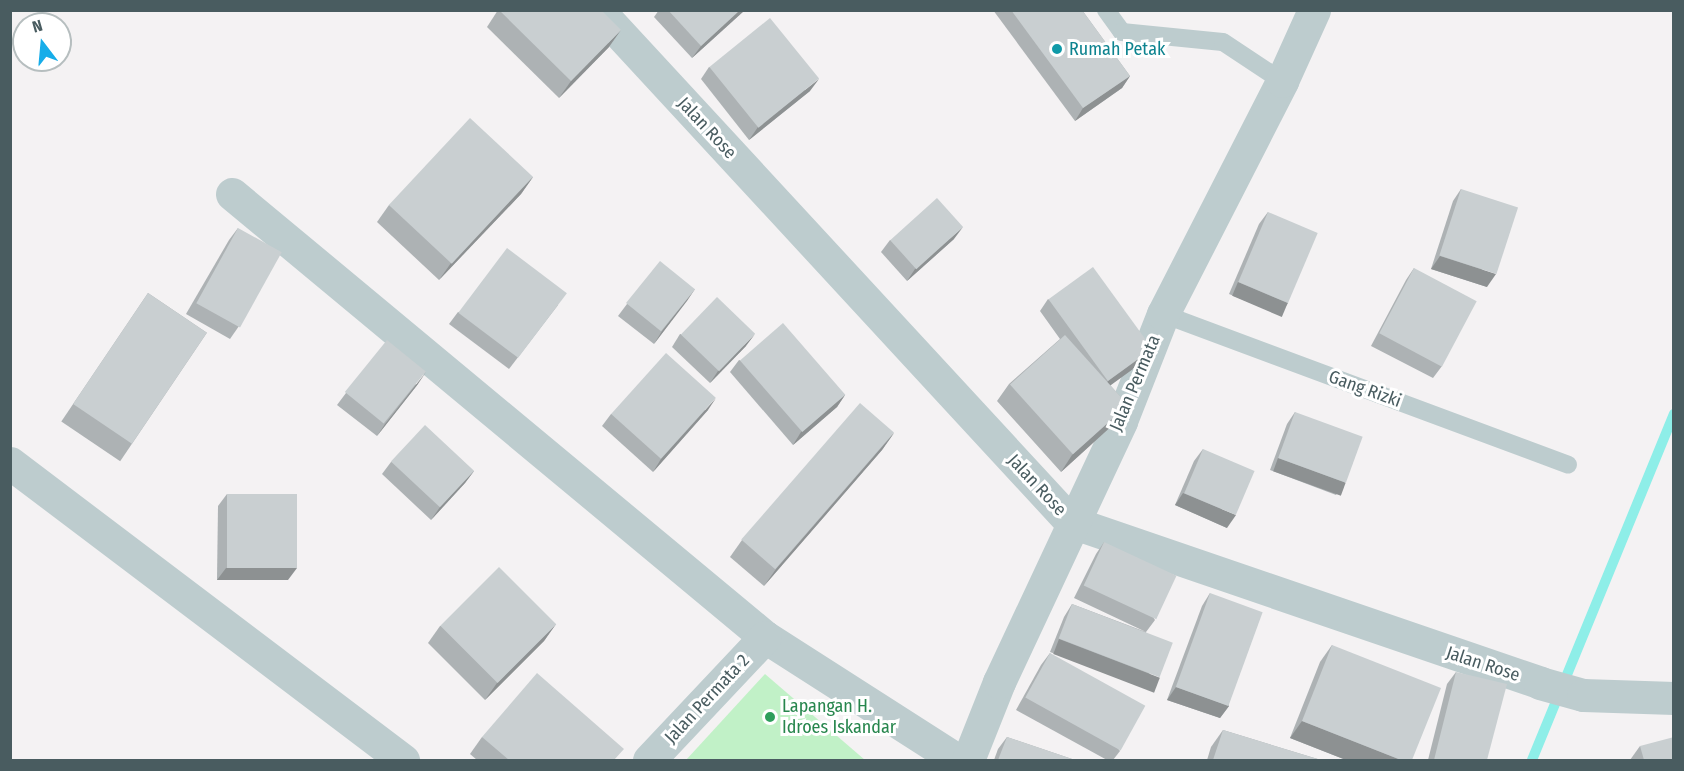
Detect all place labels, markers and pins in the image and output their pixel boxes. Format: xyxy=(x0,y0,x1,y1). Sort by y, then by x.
place label: Rumah Petak xyxy=(1069,38,1165,60)
marker: Rumah Petak xyxy=(1050,42,1064,56)
place label: Lapangan H. Idroes Iskandar xyxy=(782,696,896,738)
marker: Lapangan H. Idroes Iskandar xyxy=(763,710,777,724)

